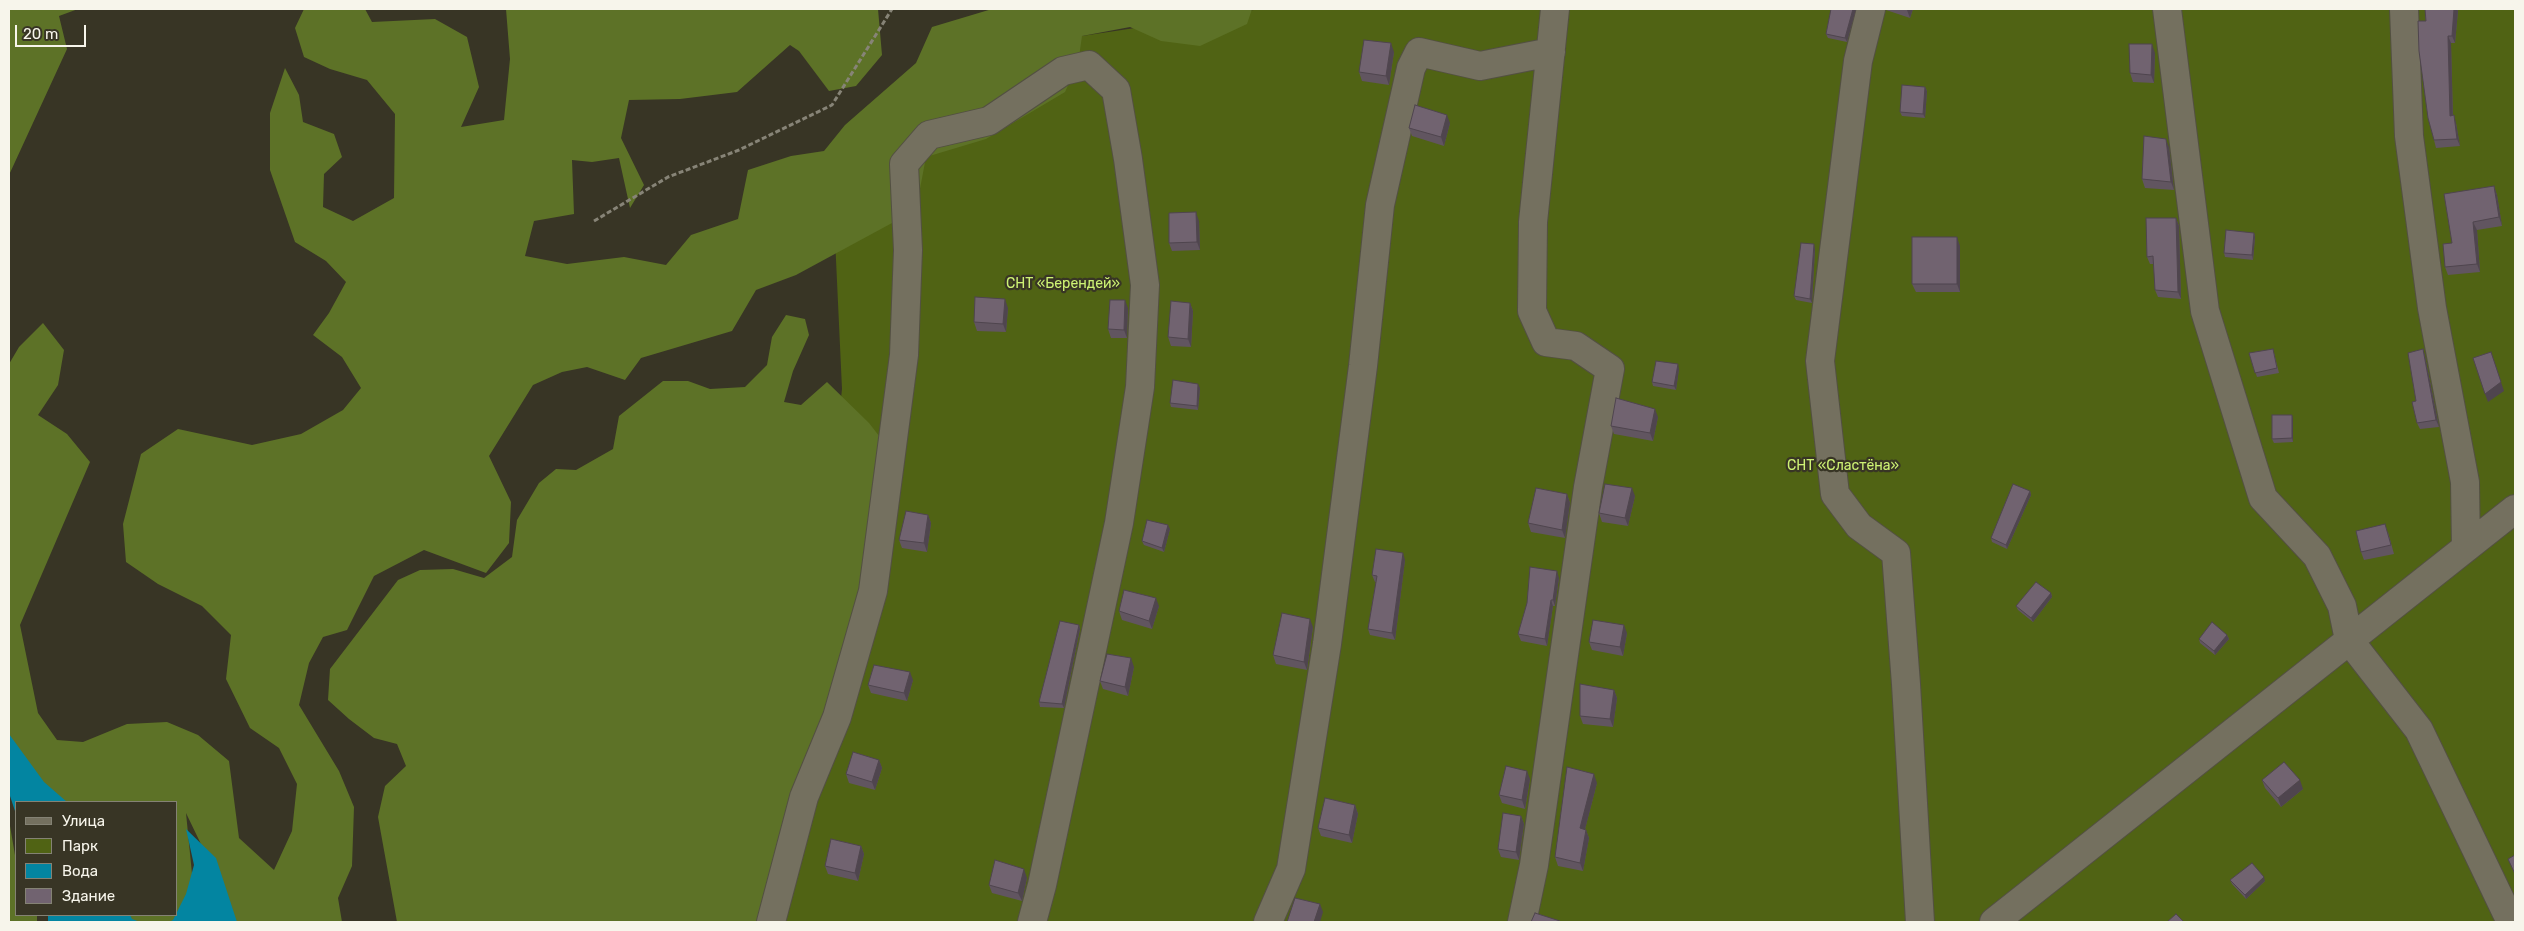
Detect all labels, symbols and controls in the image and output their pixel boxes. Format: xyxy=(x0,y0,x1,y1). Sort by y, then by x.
scale bar xyxy=(18,15,89,47)
text: 20 m xyxy=(23,25,58,43)
park label: СНТ «Берендей» xyxy=(1006,276,1120,292)
park label: СНТ «Сластёна» xyxy=(1787,458,1899,474)
legend xyxy=(15,801,178,916)
text: Улица xyxy=(62,812,105,830)
text: Парк xyxy=(62,837,98,855)
text: Вода xyxy=(62,862,98,880)
text: Здание xyxy=(62,887,115,905)

